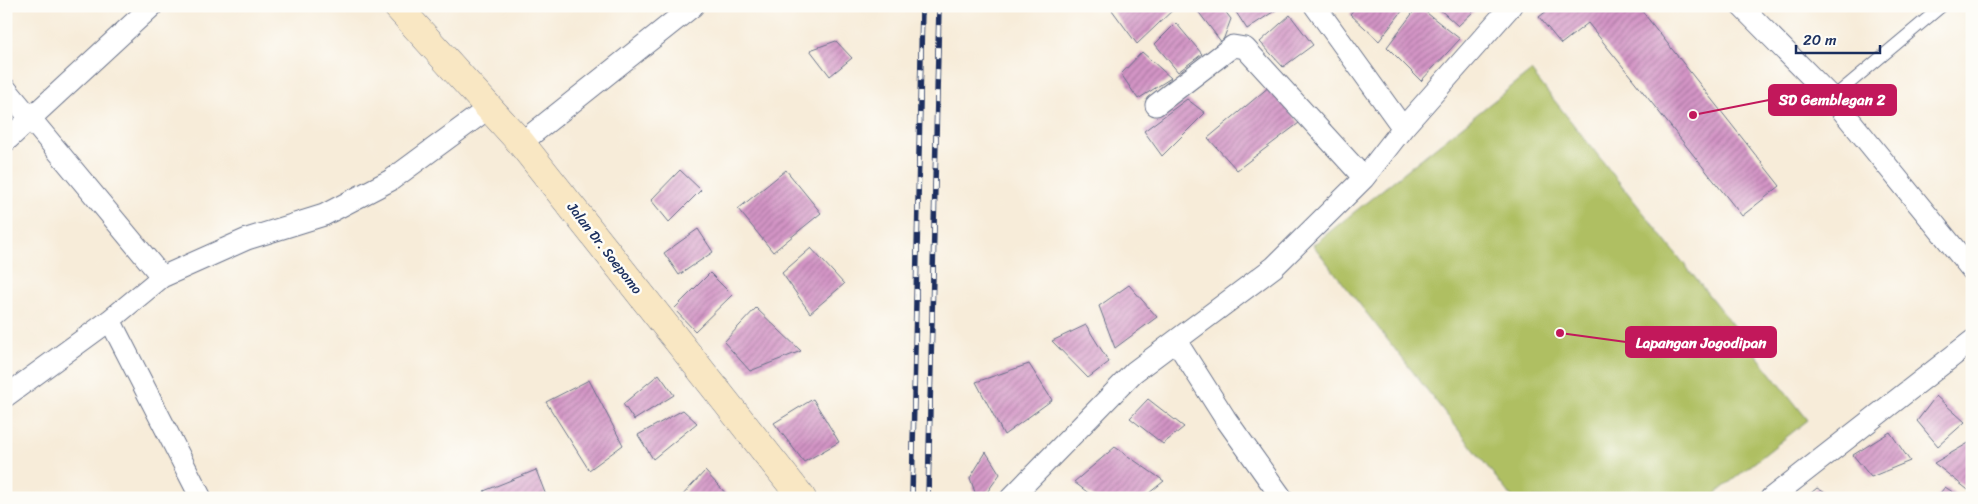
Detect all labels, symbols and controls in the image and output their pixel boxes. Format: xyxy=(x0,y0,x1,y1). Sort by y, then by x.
scale bar xyxy=(1796,22,1879,54)
text: 20 m xyxy=(1803,27,1837,53)
callout: SD Gemblegan 2 xyxy=(1769,85,1896,115)
text: SD Gemblegan 2 xyxy=(1778,87,1886,113)
street label: Jalan Dr. Soepomo xyxy=(560,196,649,300)
callout: Lapangan Jogodipan xyxy=(1626,327,1776,357)
text: Lapangan Jogodipan xyxy=(1636,330,1767,356)

